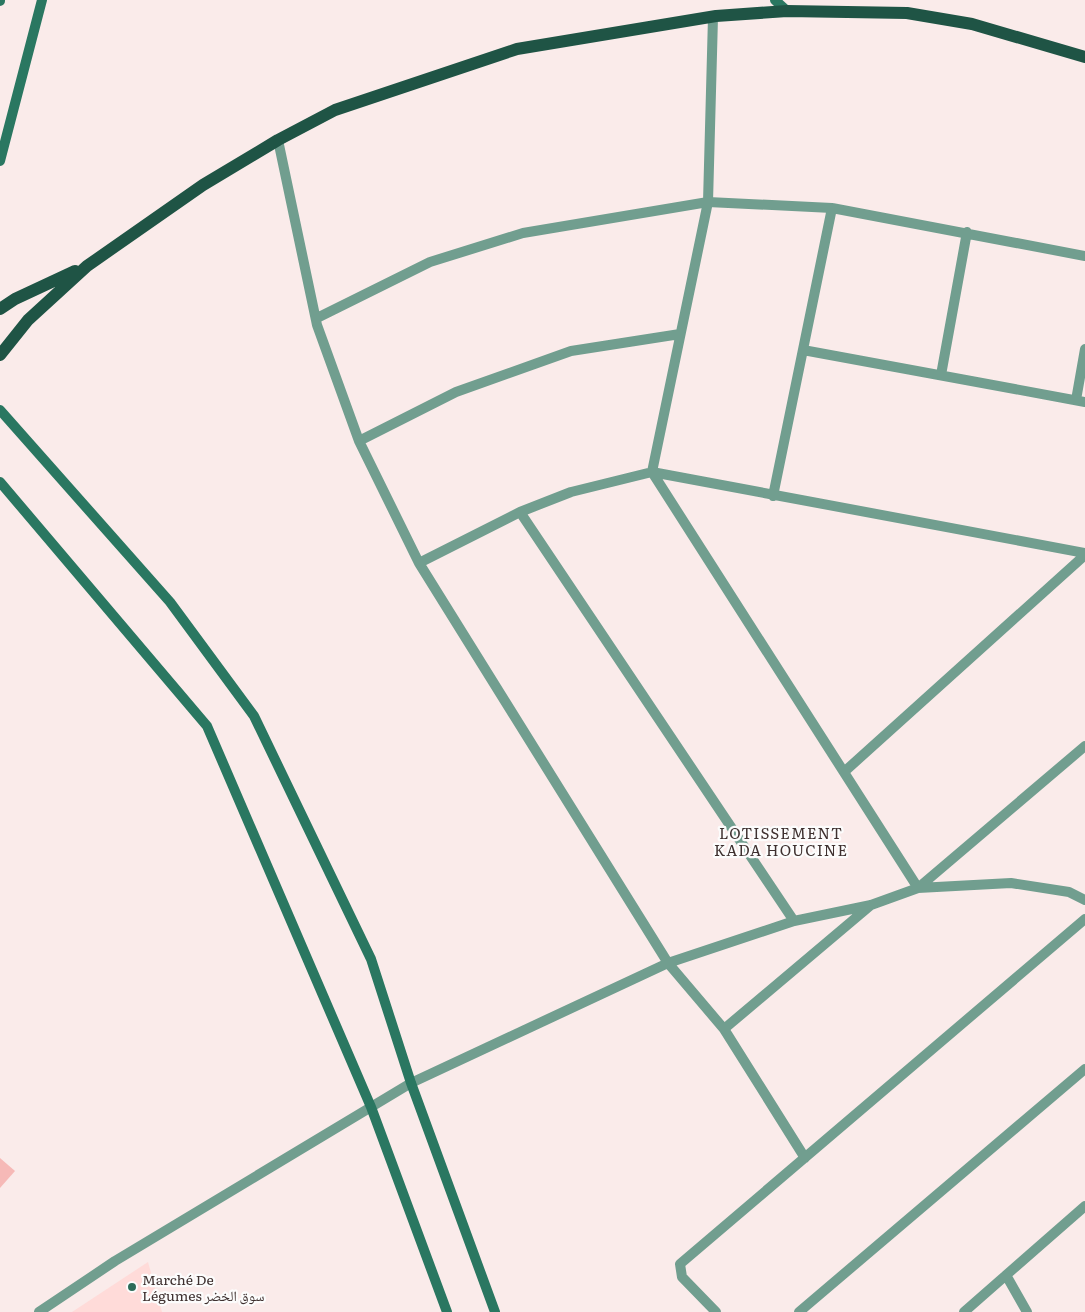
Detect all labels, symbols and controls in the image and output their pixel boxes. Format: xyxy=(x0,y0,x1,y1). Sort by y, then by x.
district label: LOTISSEMENT KADA HOUCINE xyxy=(714,821,848,861)
place label: Marché De Légumes سوق الخضر xyxy=(142,1269,264,1305)
marker: Marché De Légumes سوق الخضر xyxy=(126,1281,138,1293)

